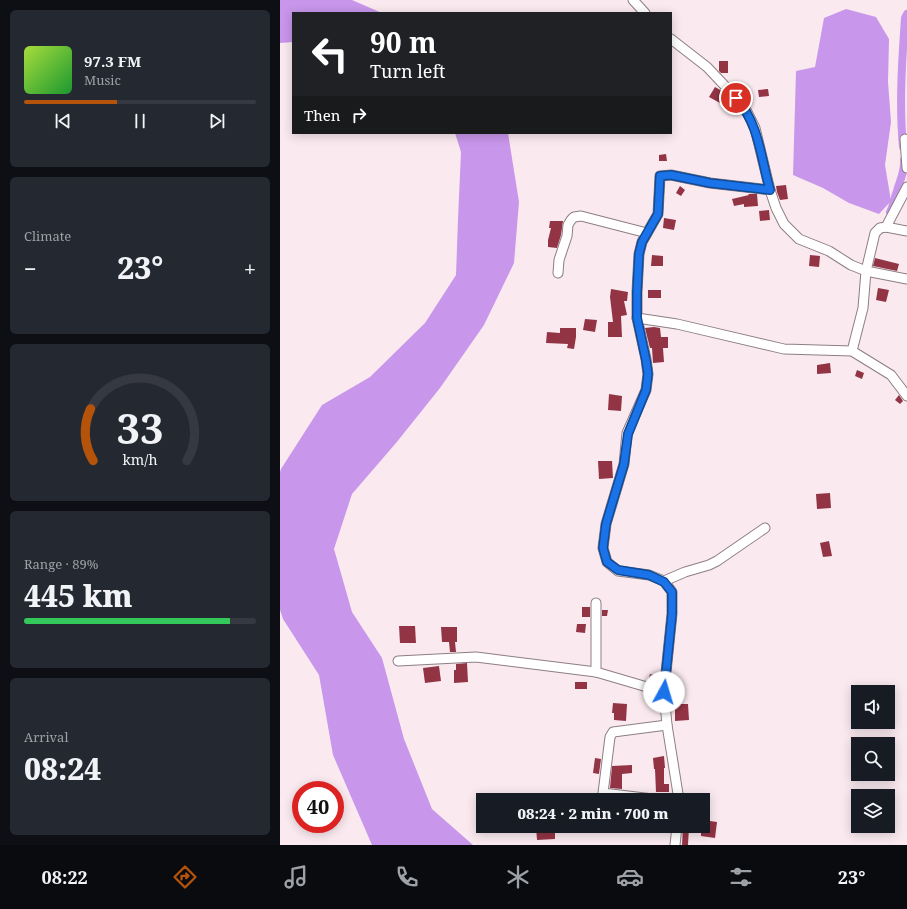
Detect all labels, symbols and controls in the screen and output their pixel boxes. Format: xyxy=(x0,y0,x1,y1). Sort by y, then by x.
text: 90 m xyxy=(370,23,437,61)
icon: left xyxy=(304,28,356,80)
text: 97.3 FM xyxy=(84,51,141,71)
text: Turn left xyxy=(370,59,445,83)
text: Music xyxy=(84,71,121,89)
pin xyxy=(719,81,753,115)
icon: arrive xyxy=(725,87,747,109)
icon: right xyxy=(348,104,370,126)
text: Then xyxy=(304,105,340,125)
icon: previous xyxy=(52,110,74,132)
icon: pause xyxy=(129,110,151,132)
icon: next xyxy=(206,110,228,132)
text: Climate xyxy=(24,227,71,245)
text: 23° xyxy=(117,247,163,288)
text: − xyxy=(24,253,37,283)
text: + xyxy=(244,253,256,283)
text: 33 xyxy=(116,399,164,455)
text: km/h xyxy=(122,449,158,468)
text: Range · 89% xyxy=(24,555,98,573)
text: 445 km xyxy=(24,575,133,616)
position arrow xyxy=(643,671,685,713)
map controls xyxy=(851,685,895,833)
button: sound xyxy=(851,685,895,729)
text: Arrival xyxy=(24,728,68,746)
button: search xyxy=(851,737,895,781)
text: 08:24 xyxy=(24,748,101,789)
speed limit sign: 40 xyxy=(292,781,344,833)
button: layers xyxy=(851,789,895,833)
text: 08:24 · 2 min · 700 m xyxy=(517,803,669,823)
icon: directions xyxy=(171,863,199,891)
icon: music xyxy=(282,863,310,891)
icon: phone xyxy=(393,863,421,891)
icon: climate xyxy=(504,863,532,891)
icon: car xyxy=(616,863,644,891)
icon: filters xyxy=(727,863,755,891)
text: 08:22 xyxy=(42,865,88,889)
text: 23° xyxy=(838,865,865,889)

